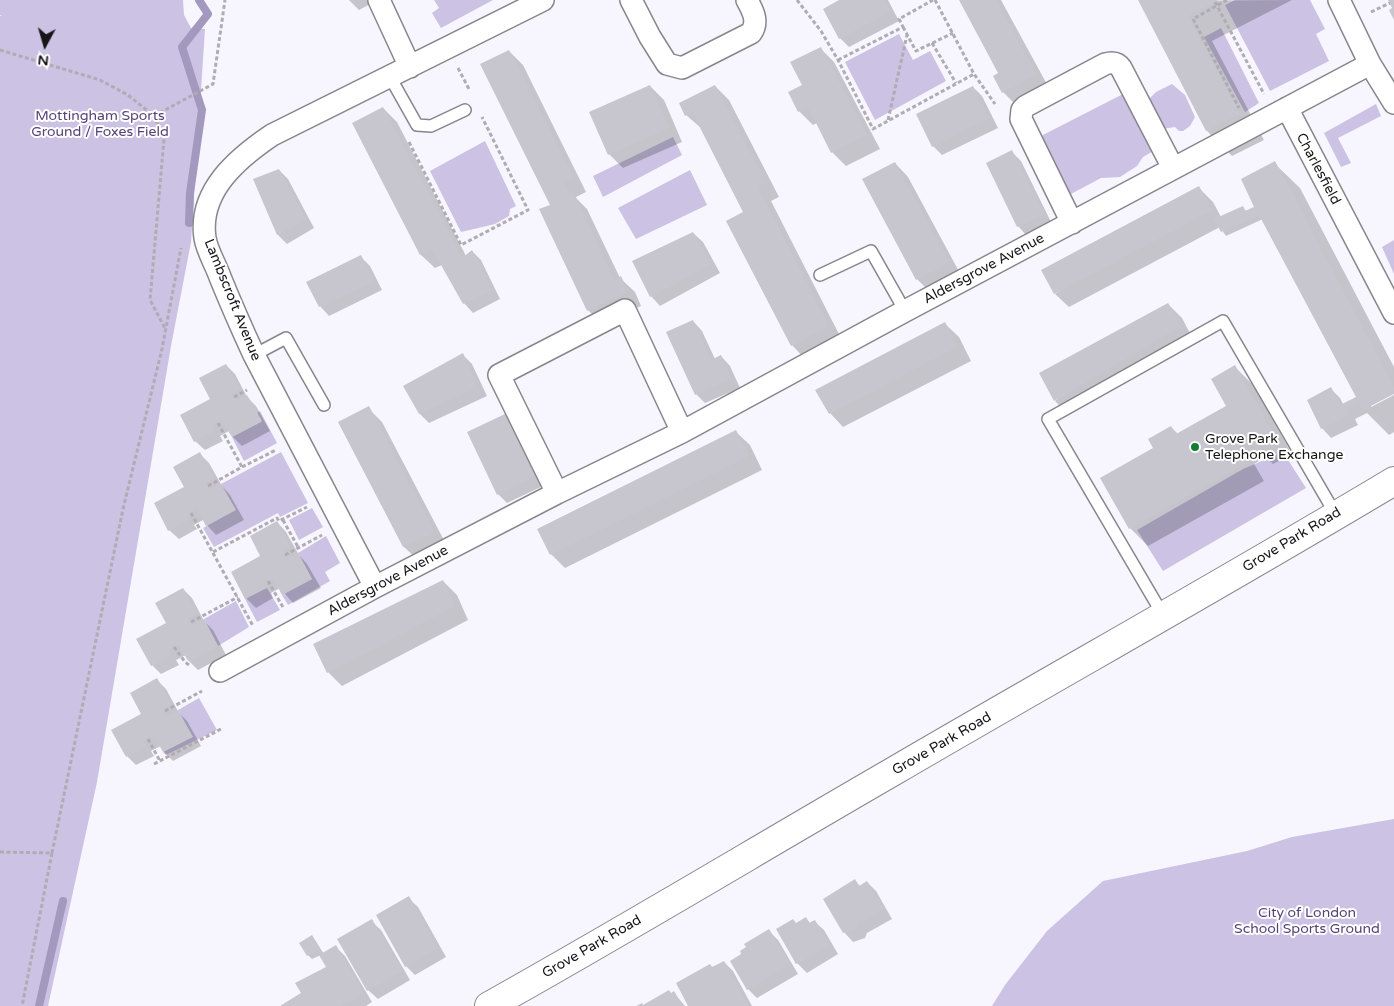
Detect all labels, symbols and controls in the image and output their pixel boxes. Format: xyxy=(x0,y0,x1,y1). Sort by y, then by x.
north arrow xyxy=(20,20,70,70)
text: N xyxy=(37,51,50,69)
park label: Mottingham Sports Ground / Foxes Field xyxy=(31,108,169,140)
street label: Charlesfield xyxy=(1292,130,1344,208)
street label: Aldersgrove Avenue xyxy=(921,230,1047,308)
street label: Lambscroft Avenue xyxy=(200,237,264,363)
place label: Grove Park Telephone Exchange xyxy=(1205,431,1343,464)
marker: Grove Park Telephone Exchange xyxy=(1189,441,1201,453)
street label: Grove Park Road xyxy=(1240,504,1344,576)
street label: Aldersgrove Avenue xyxy=(325,542,451,620)
street label: Grove Park Road xyxy=(889,709,995,779)
park label: City of London School Sports Ground xyxy=(1234,905,1380,938)
street label: Grove Park Road xyxy=(539,912,645,982)

